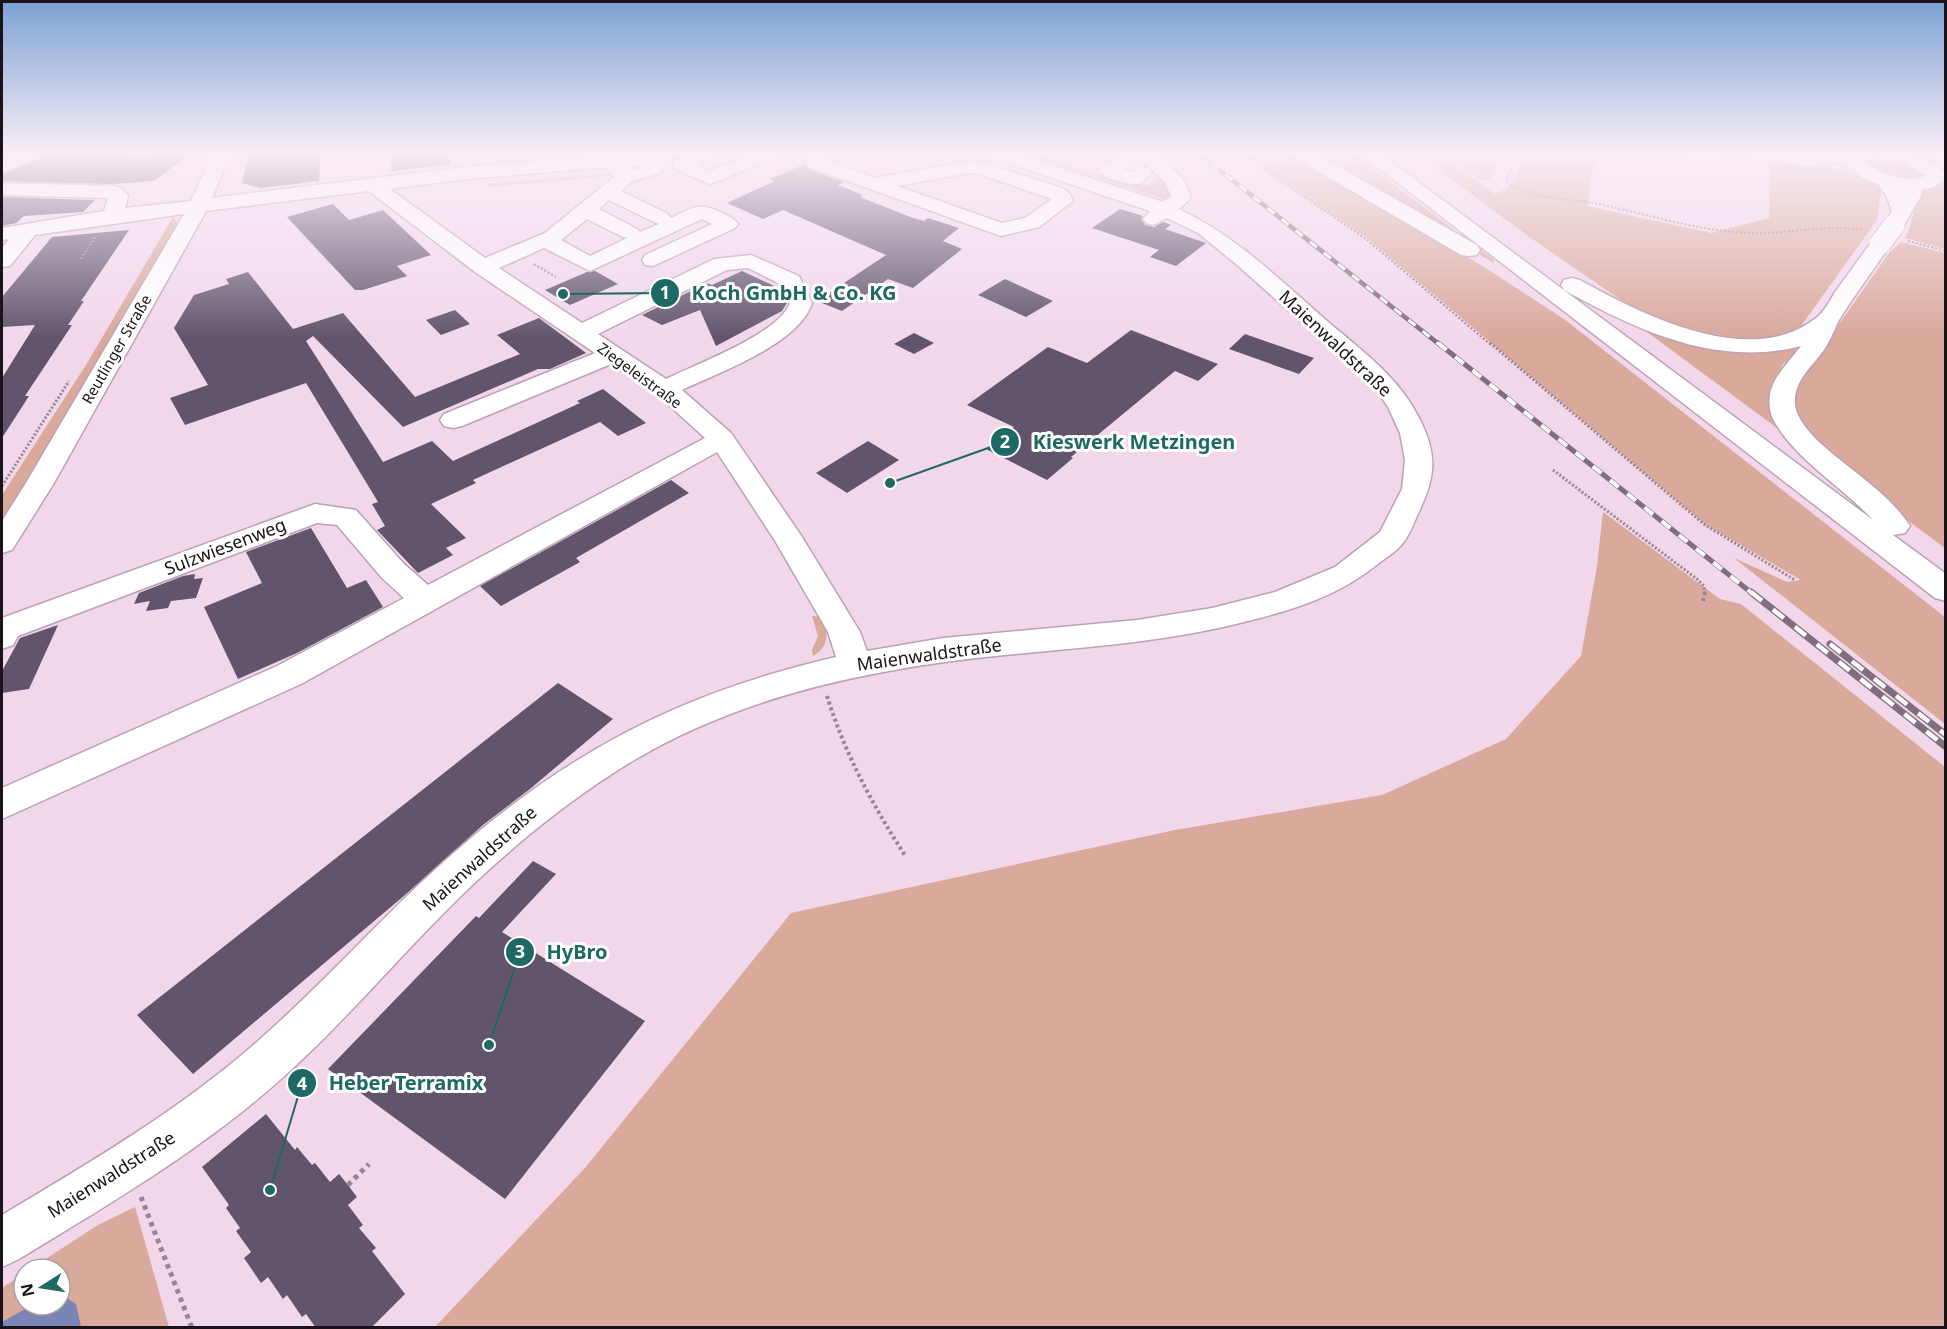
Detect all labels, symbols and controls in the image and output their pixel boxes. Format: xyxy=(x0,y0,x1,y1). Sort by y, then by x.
callout: Koch GmbH & Co. KG xyxy=(650,274,909,312)
text: Koch GmbH & Co. KG xyxy=(691,279,897,306)
text: 1 xyxy=(660,280,670,304)
street label: Maienwaldstraße xyxy=(1274,284,1398,402)
street label: Reutlinger Straße xyxy=(77,291,155,407)
street label: Ziegeleistraße xyxy=(594,338,686,412)
callout: Kieswerk Metzingen xyxy=(990,423,1247,461)
text: Kieswerk Metzingen xyxy=(1033,428,1235,455)
text: 2 xyxy=(1000,429,1010,453)
street label: Sulzwiesenweg xyxy=(161,512,289,580)
street label: Maienwaldstraße xyxy=(855,632,1003,676)
street label: Maienwaldstraße xyxy=(417,800,541,916)
callout: HyBro xyxy=(505,933,620,971)
text: HyBro xyxy=(546,938,608,965)
text: 3 xyxy=(515,939,525,963)
callout: Heber Terramix xyxy=(287,1064,496,1102)
text: Heber Terramix xyxy=(329,1069,484,1096)
text: 4 xyxy=(297,1071,307,1095)
street label: Maienwaldstraße xyxy=(43,1125,179,1223)
north arrow xyxy=(12,1257,72,1317)
text: N xyxy=(15,1281,39,1299)

